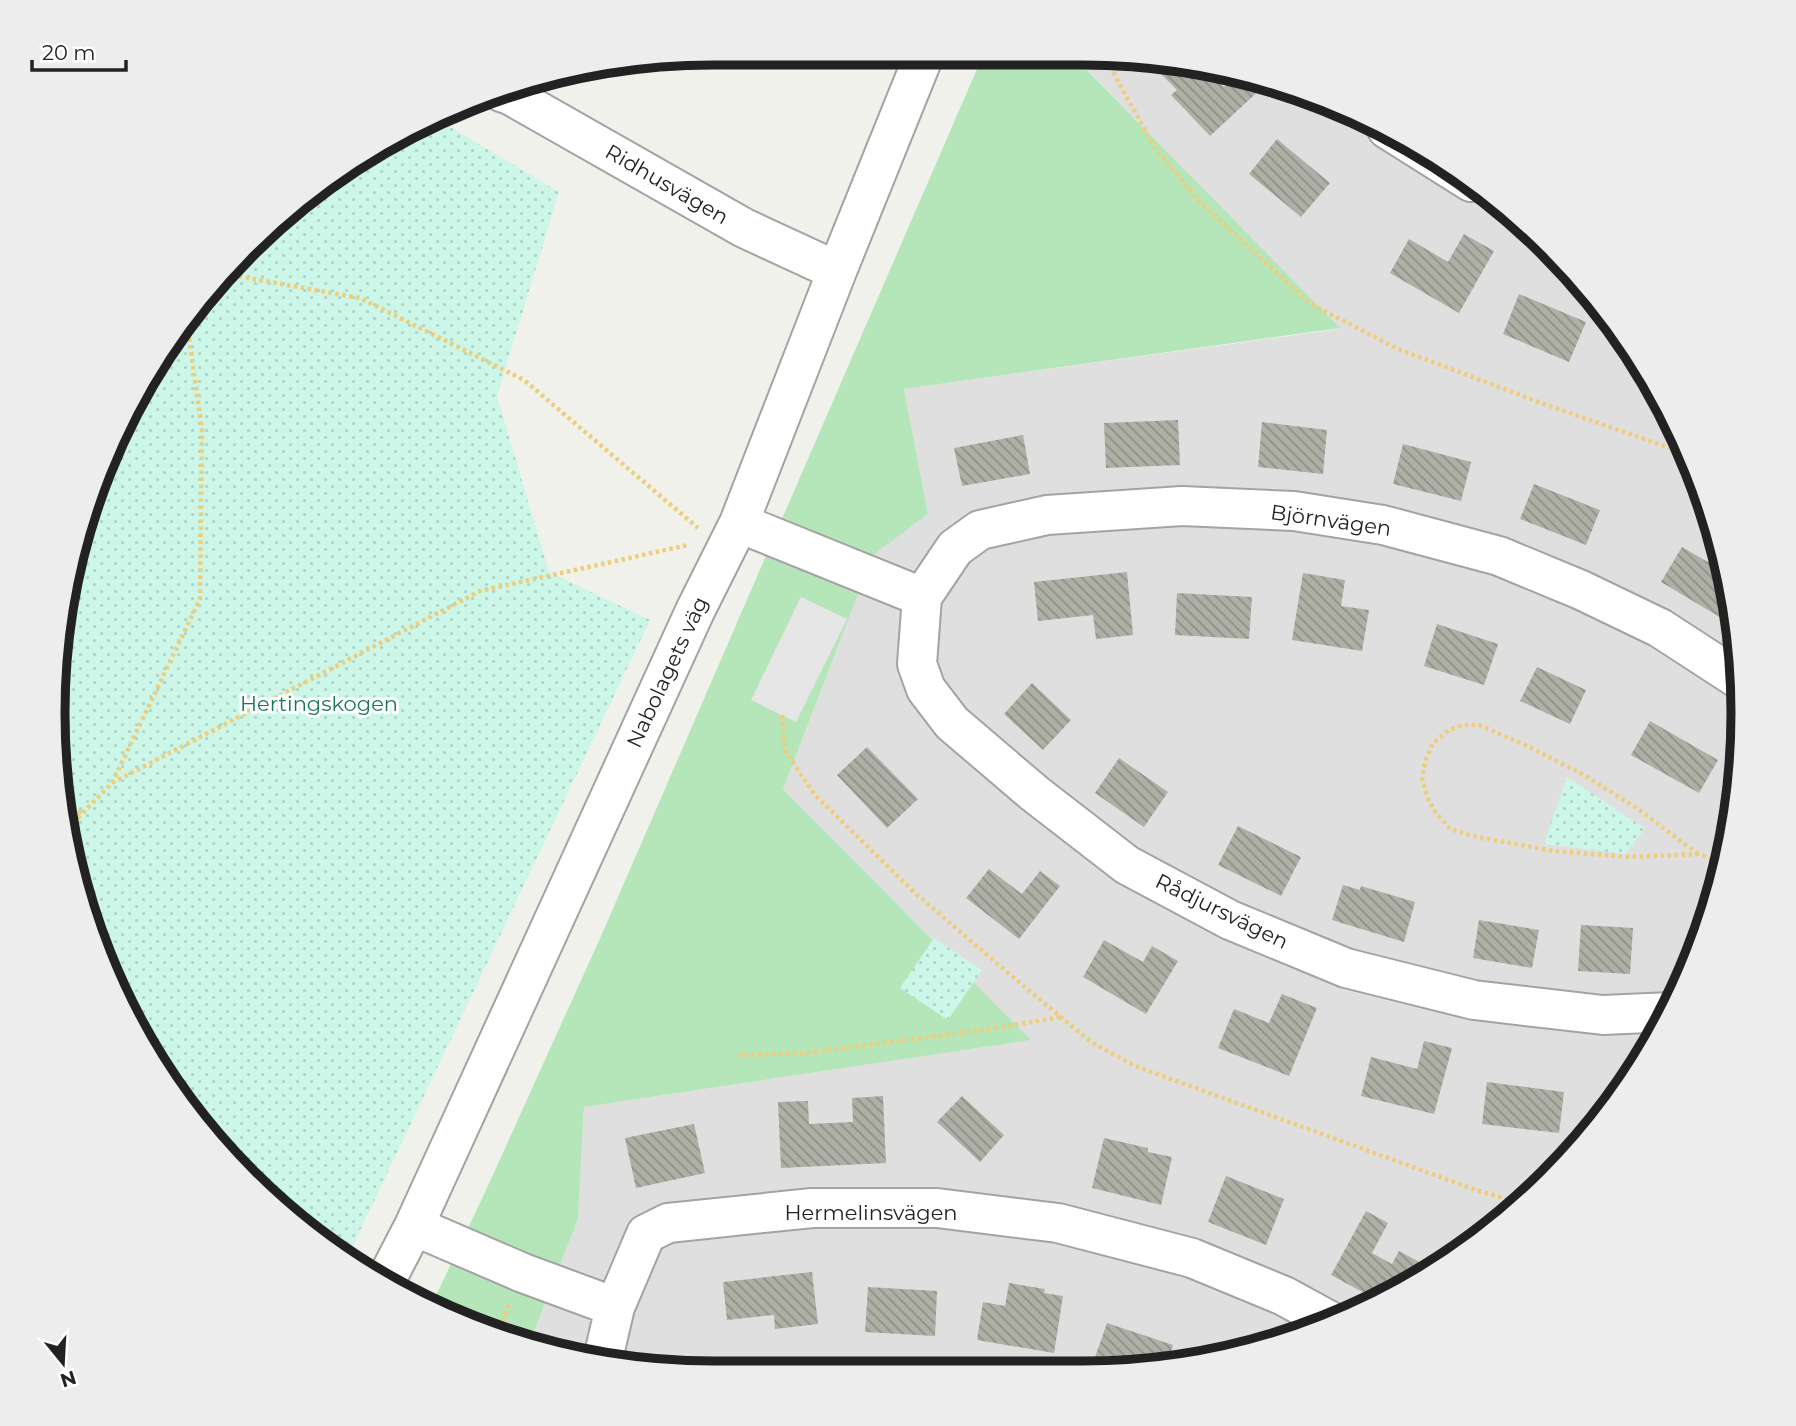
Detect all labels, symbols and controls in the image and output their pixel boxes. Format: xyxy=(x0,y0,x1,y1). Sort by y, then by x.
scale bar xyxy=(32,28,126,72)
text: 20 m xyxy=(42,40,96,65)
street label: Ridhusvägen xyxy=(601,139,733,229)
street label: Björnvägen xyxy=(1269,499,1393,541)
street label: Nabolagets väg xyxy=(621,592,713,752)
park label: Hertingskogen xyxy=(240,691,398,716)
street label: Rådjursvägen xyxy=(1152,868,1292,954)
street label: Hermelinsvägen xyxy=(784,1200,958,1225)
north arrow xyxy=(28,1328,98,1398)
text: N xyxy=(57,1365,79,1392)

